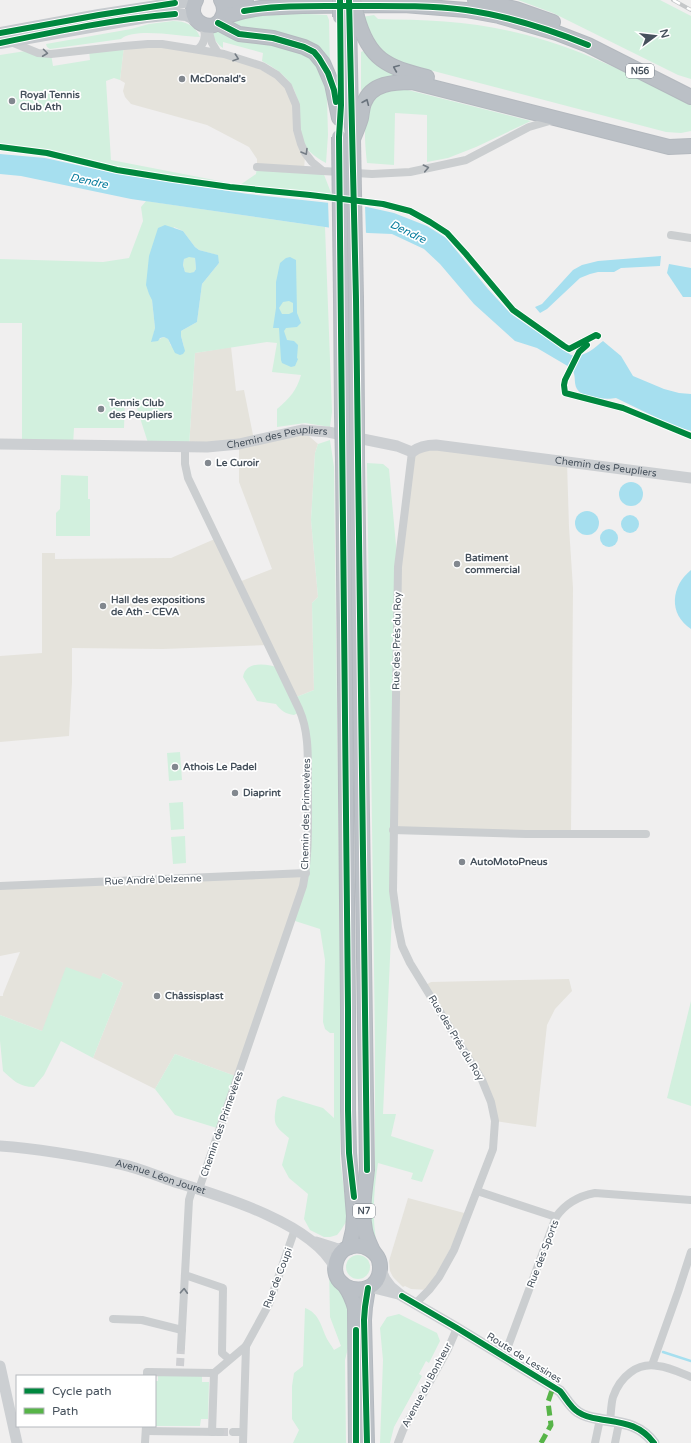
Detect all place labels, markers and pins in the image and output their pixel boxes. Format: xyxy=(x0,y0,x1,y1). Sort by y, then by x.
place label: McDonald's xyxy=(190,73,246,85)
marker: McDonald's xyxy=(177,74,187,84)
place label: Royal Tennis Club Ath xyxy=(20,89,80,113)
marker: Royal Tennis Club Ath xyxy=(7,96,17,106)
place label: Tennis Club des Peupliers xyxy=(108,397,172,421)
marker: Tennis Club des Peupliers xyxy=(96,404,106,414)
place label: Le Curoir xyxy=(216,457,259,469)
marker: Le Curoir xyxy=(203,458,213,468)
place label: Batiment commercial xyxy=(465,552,520,576)
marker: Batiment commercial xyxy=(452,559,462,569)
place label: Hall des expositions de Ath - CEVA xyxy=(111,594,205,618)
marker: Hall des expositions de Ath - CEVA xyxy=(98,601,108,611)
place label: Athois Le Padel xyxy=(183,761,257,773)
marker: Athois Le Padel xyxy=(170,762,180,772)
place label: Diaprint xyxy=(243,787,281,799)
marker: Diaprint xyxy=(230,788,240,798)
place label: AutoMotoPneus xyxy=(470,856,548,868)
marker: AutoMotoPneus xyxy=(457,857,467,867)
place label: Châssisplast xyxy=(165,990,224,1002)
marker: Châssisplast xyxy=(152,991,162,1001)

